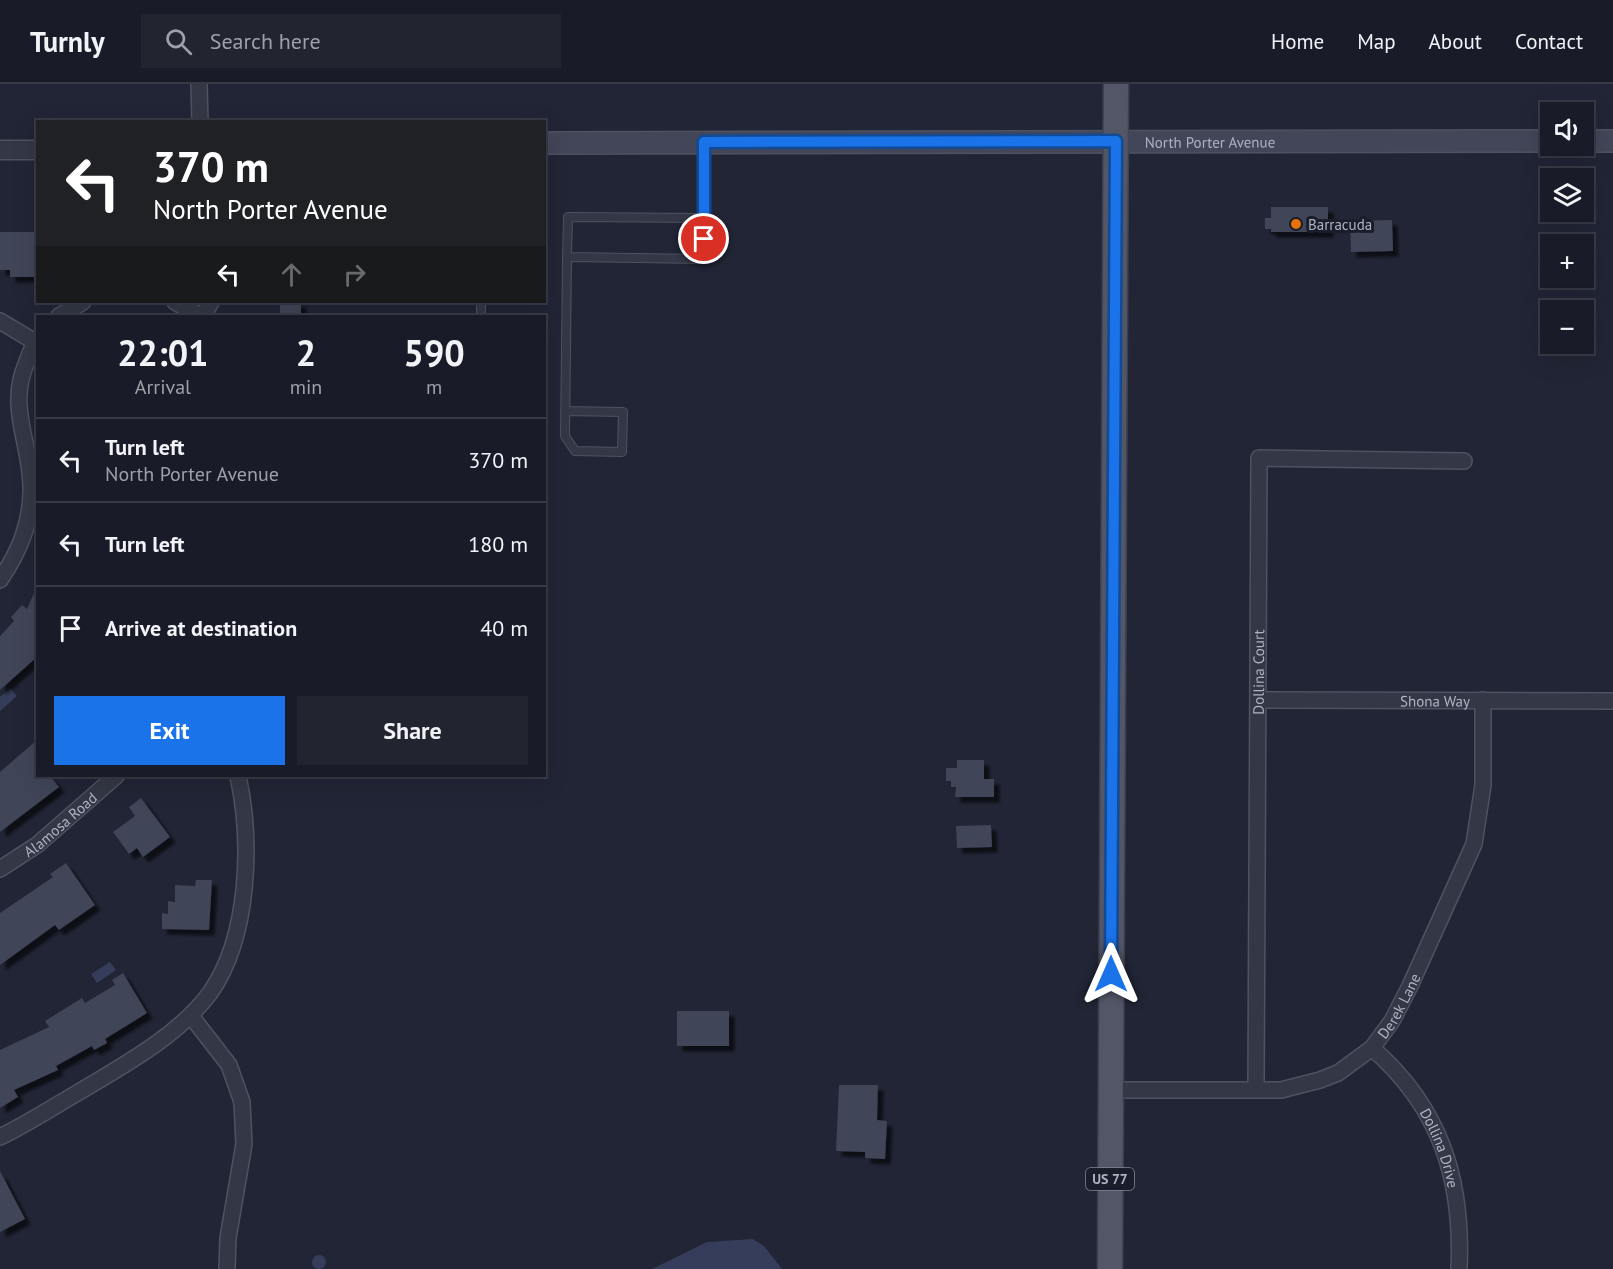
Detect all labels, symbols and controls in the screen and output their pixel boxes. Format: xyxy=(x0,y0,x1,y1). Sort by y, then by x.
search box xyxy=(141,14,561,68)
text: Turnly xyxy=(30,23,105,60)
icon: search xyxy=(162,25,195,58)
text: Search here xyxy=(210,27,321,55)
text: Home xyxy=(1271,28,1324,55)
text: Map xyxy=(1357,28,1396,55)
text: About xyxy=(1429,28,1482,55)
text: Contact xyxy=(1515,28,1583,55)
map controls xyxy=(1540,102,1594,354)
button: sound xyxy=(1540,102,1594,156)
street label: North Porter Avenue xyxy=(1145,132,1275,151)
text: 370 m xyxy=(153,139,269,194)
icon: left xyxy=(54,144,132,222)
button: layers xyxy=(1540,168,1594,222)
text: North Porter Avenue xyxy=(153,192,388,226)
pin xyxy=(678,213,729,264)
place label: Barracuda xyxy=(1308,215,1372,234)
marker: Barracuda xyxy=(1289,217,1303,231)
icon: arrive xyxy=(687,222,720,255)
button: + xyxy=(1540,234,1594,288)
icon: left xyxy=(212,258,245,291)
icon: ahead xyxy=(275,258,308,291)
icon: right xyxy=(338,258,371,291)
button: − xyxy=(1540,300,1594,354)
text: 22:01 xyxy=(117,329,209,376)
text: 2 xyxy=(296,329,316,376)
text: 590 xyxy=(404,329,465,376)
text: Arrival xyxy=(135,374,191,400)
text: min xyxy=(290,374,322,400)
text: m xyxy=(426,374,442,400)
text: Turn left xyxy=(105,433,185,461)
icon: left xyxy=(54,444,87,477)
text: 370 m xyxy=(468,446,528,474)
text: North Porter Avenue xyxy=(105,461,279,487)
icon: left xyxy=(54,528,87,561)
text: Turn left xyxy=(105,530,185,558)
text: 180 m xyxy=(468,530,528,558)
icon: arrive xyxy=(54,612,87,645)
text: Arrive at destination xyxy=(105,614,297,642)
text: 40 m xyxy=(480,614,528,642)
street label: Dollina Court xyxy=(1248,629,1268,715)
street label: Shona Way xyxy=(1400,691,1470,710)
button: Exit xyxy=(54,696,285,765)
button: Share xyxy=(297,696,528,765)
street label: Alamosa Road xyxy=(20,788,101,861)
position arrow xyxy=(1079,942,1143,1006)
street label: Derek Lane xyxy=(1373,970,1424,1042)
street label: Dollina Drive xyxy=(1416,1105,1463,1189)
road number: US 77 xyxy=(1086,1168,1134,1190)

